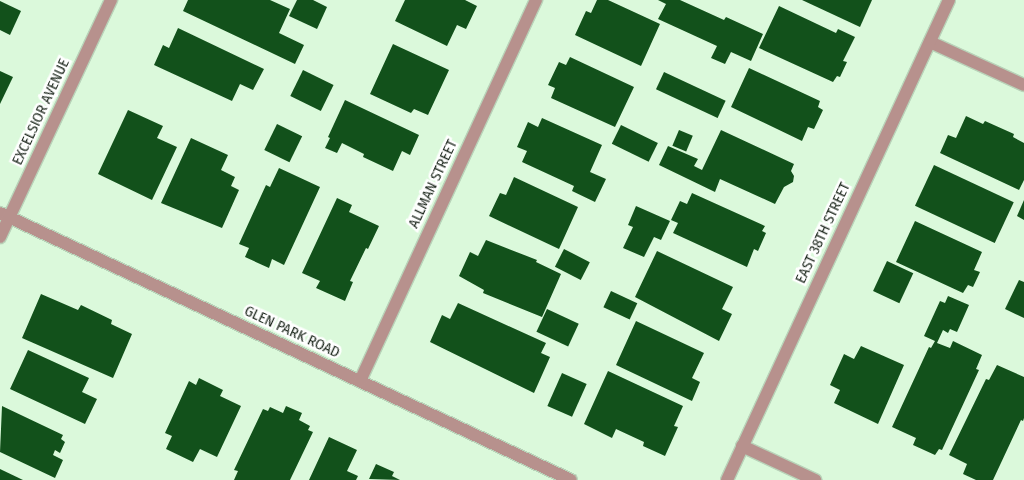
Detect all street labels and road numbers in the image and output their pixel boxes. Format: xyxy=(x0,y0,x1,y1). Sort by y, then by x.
street label: EXCELSIOR AVENUE xyxy=(9,56,73,168)
street label: ALLMAN STREET xyxy=(405,137,461,231)
street label: EAST 38TH STREET xyxy=(792,180,854,286)
street label: GLEN PARK ROAD xyxy=(241,302,343,362)

